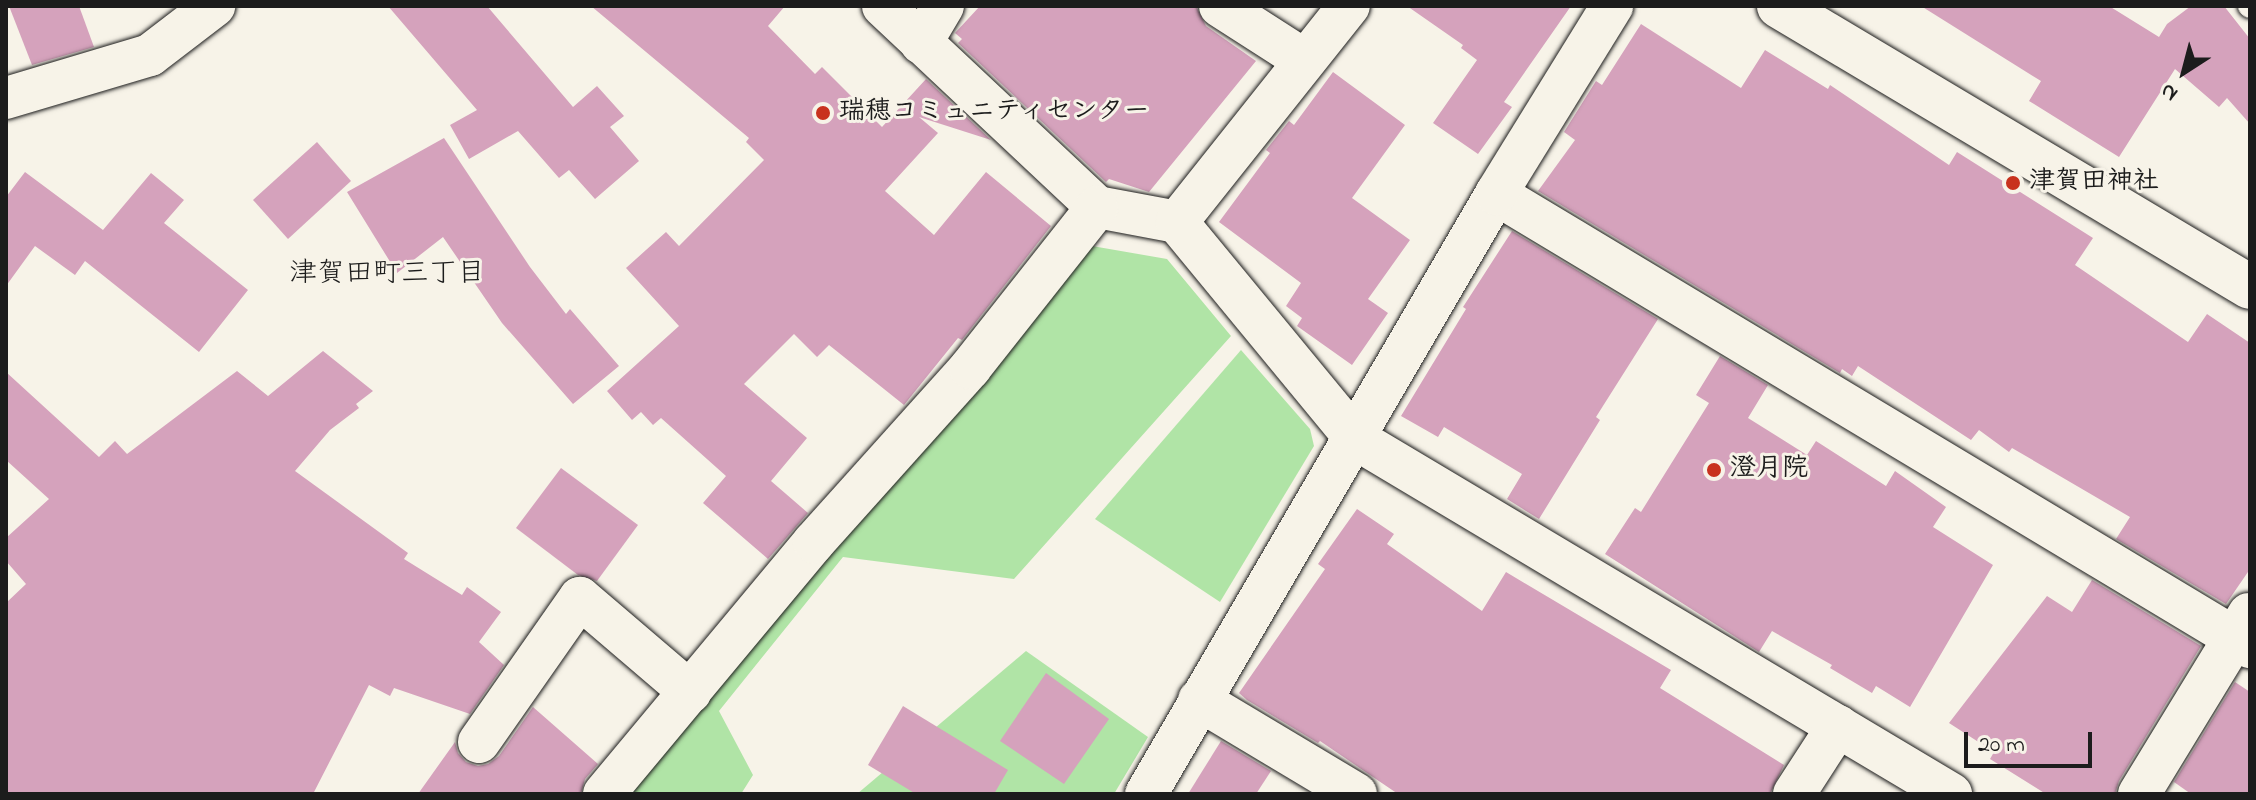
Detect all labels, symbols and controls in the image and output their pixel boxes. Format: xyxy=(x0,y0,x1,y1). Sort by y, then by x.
north arrow xyxy=(2144,32,2224,112)
text: N xyxy=(2154,74,2185,109)
place label: 瑞穂コミュニティセンター xyxy=(839,97,1151,129)
marker: 瑞穂コミュニティセンター xyxy=(814,104,832,122)
place label: 津賀田神社 xyxy=(2029,167,2159,199)
marker: 津賀田神社 xyxy=(2004,174,2022,192)
district label: 津賀田町三丁目 xyxy=(289,258,485,292)
place label: 澄月院 xyxy=(1730,454,1808,486)
marker: 澄月院 xyxy=(1705,461,1723,479)
scale bar xyxy=(1968,716,2096,766)
text: 20 m xyxy=(1978,728,2025,763)

